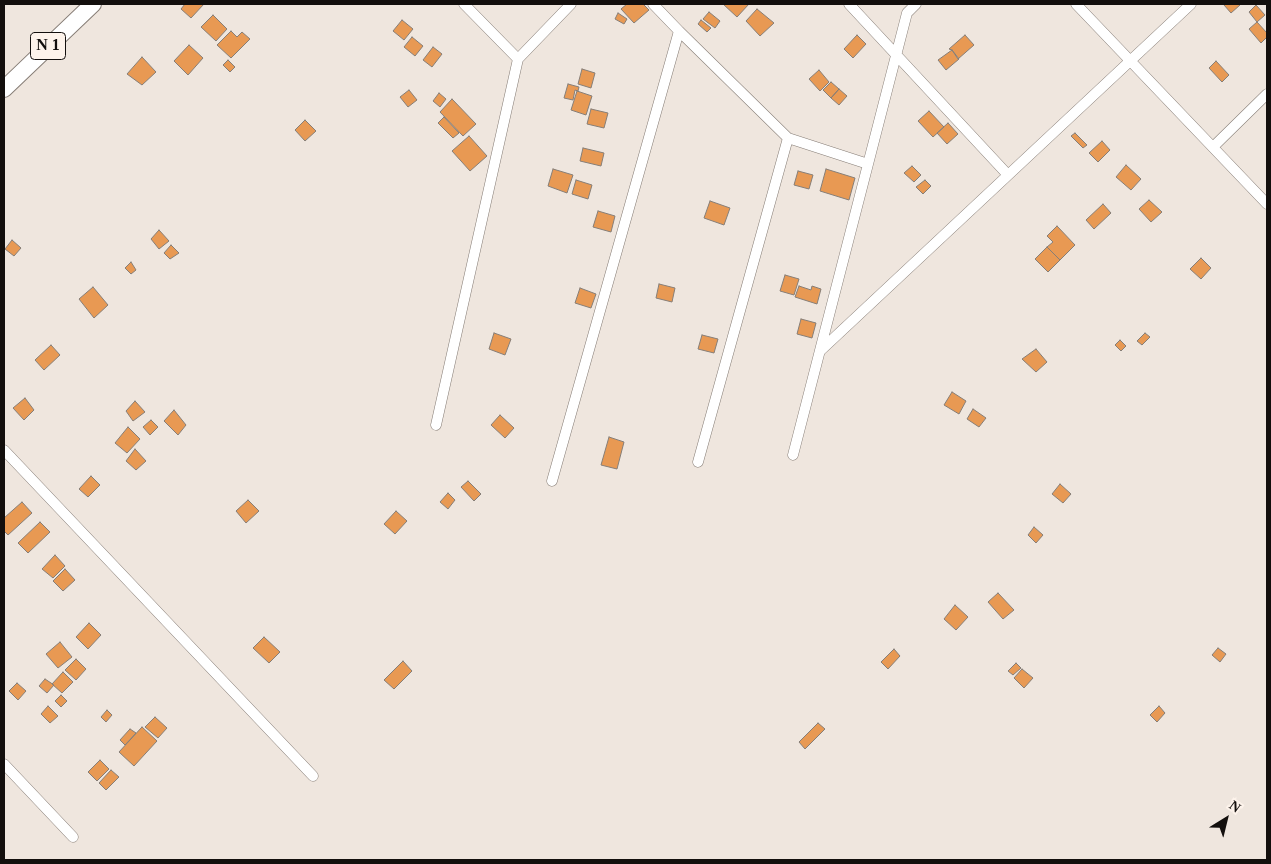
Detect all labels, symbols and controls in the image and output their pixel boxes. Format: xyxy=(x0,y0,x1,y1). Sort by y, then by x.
road number: N 1 xyxy=(30,32,66,59)
north arrow xyxy=(1201,794,1251,844)
text: N xyxy=(1227,797,1244,816)

